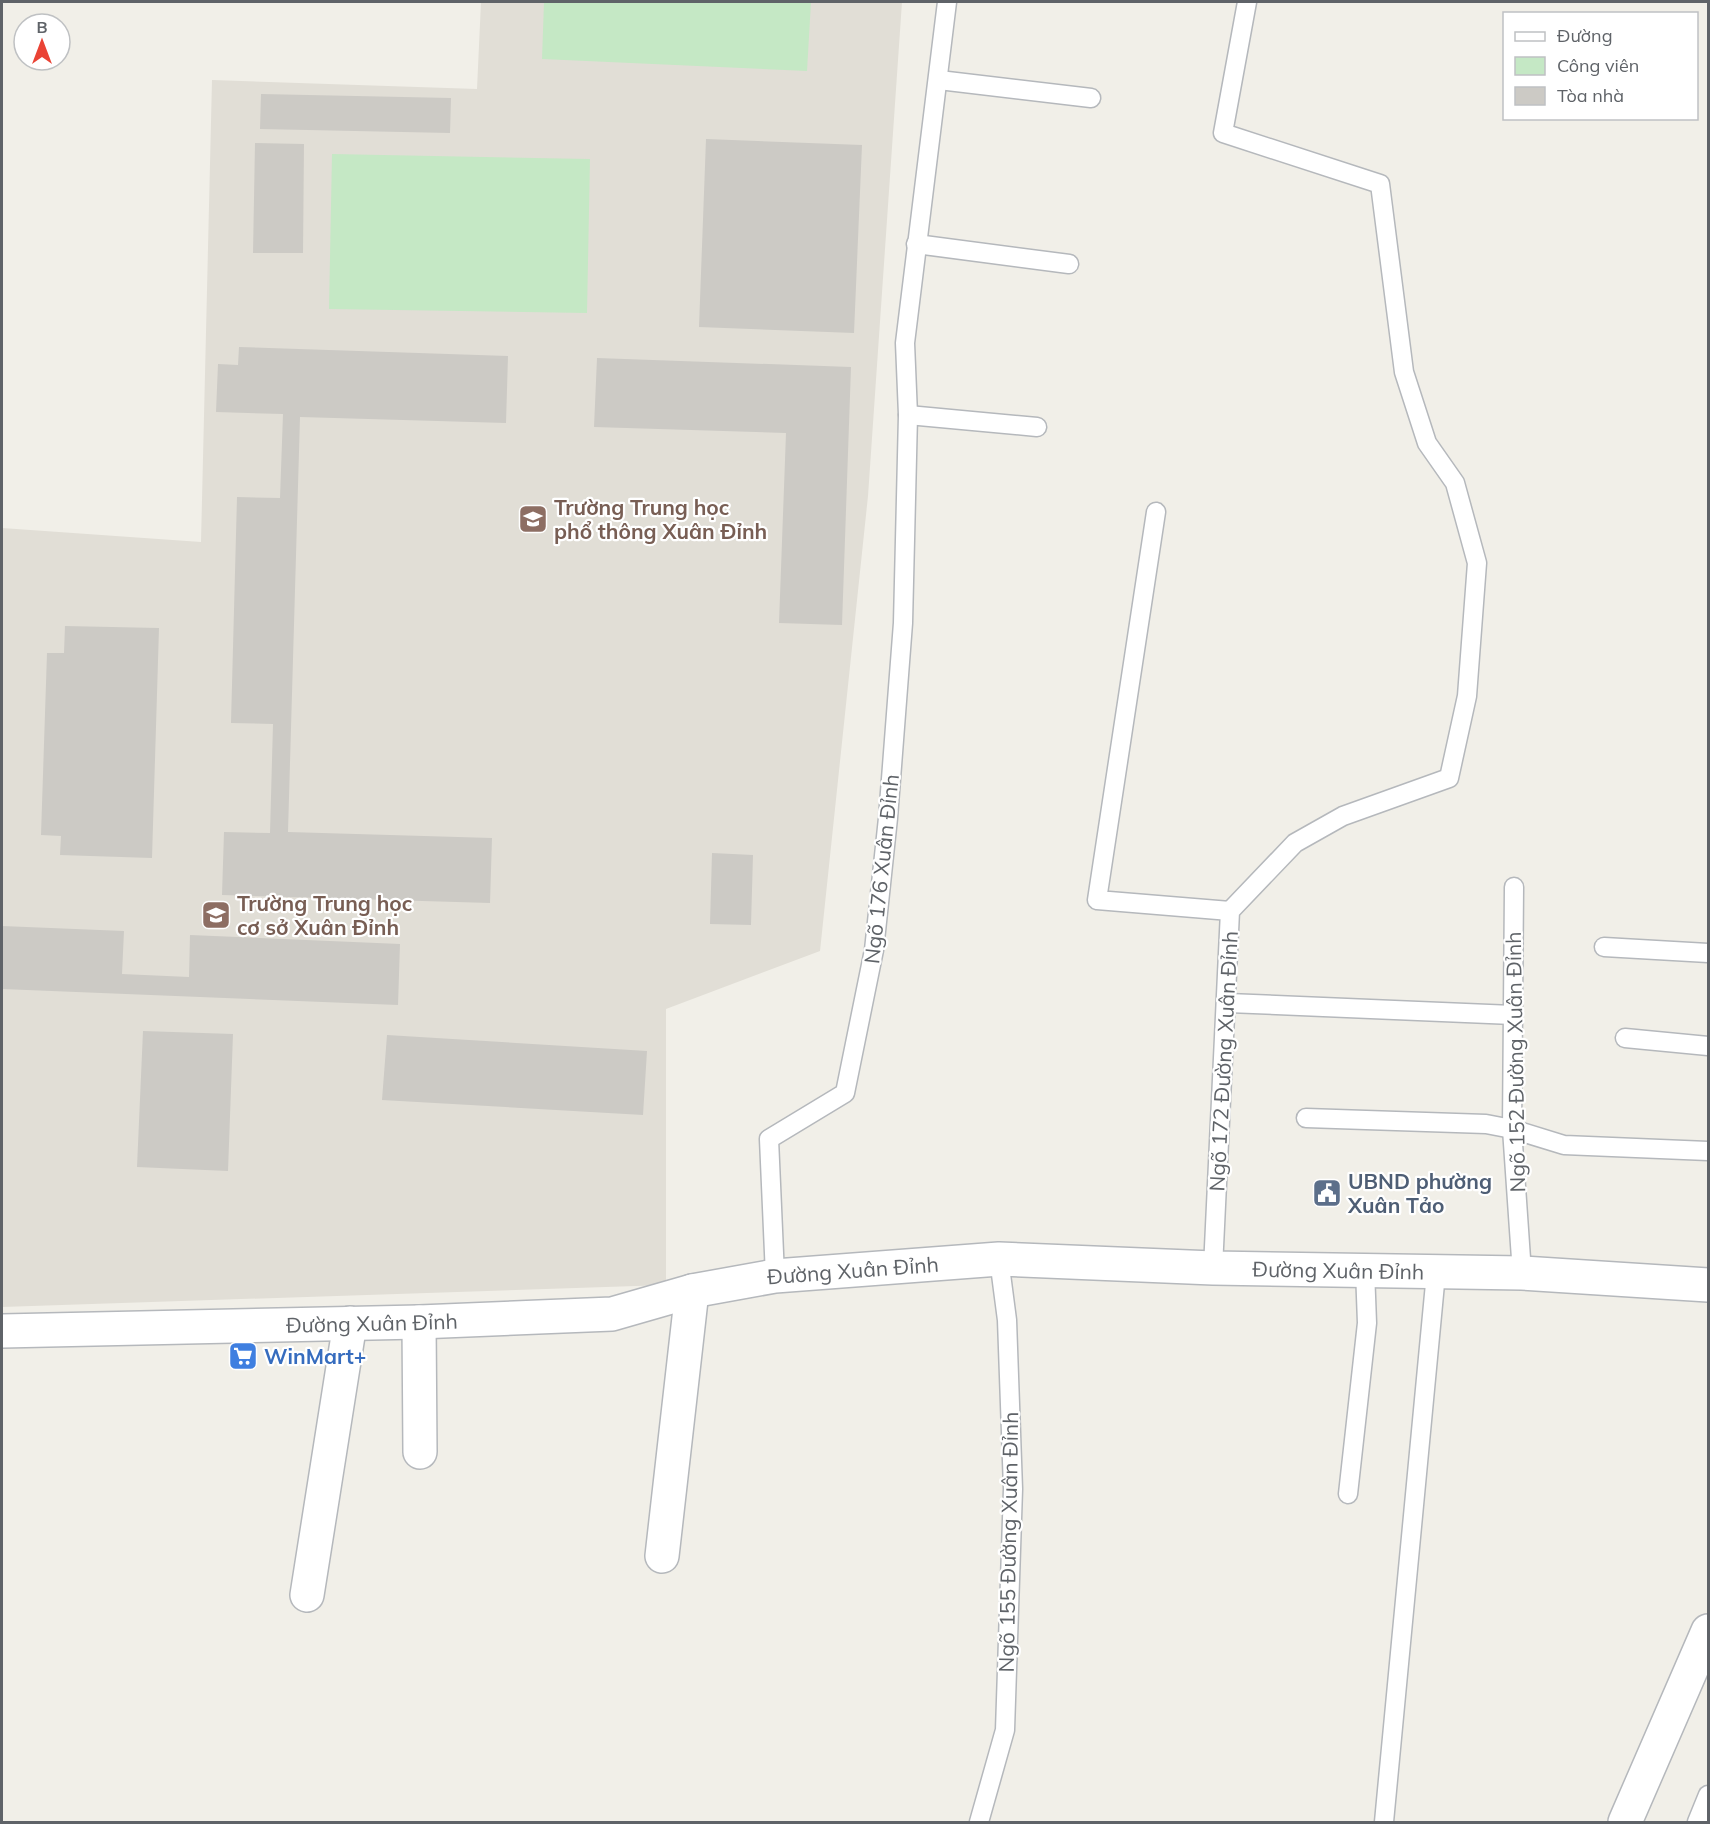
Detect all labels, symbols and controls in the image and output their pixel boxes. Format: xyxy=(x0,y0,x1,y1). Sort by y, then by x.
north arrow xyxy=(12,12,72,72)
legend xyxy=(1503,12,1698,120)
text: B xyxy=(36,17,48,37)
text: Đường xyxy=(1557,24,1613,47)
text: Công viên xyxy=(1557,54,1639,77)
text: Tòa nhà xyxy=(1557,84,1624,107)
place label: Trường Trung học phổ thông Xuân Đỉnh xyxy=(554,494,767,544)
school or university icon: Trường Trung học phổ thông Xuân Đỉnh xyxy=(517,503,549,535)
street label: Ngõ 176 Xuân Đỉnh xyxy=(858,773,904,965)
place label: Trường Trung học cơ sở Xuân Đỉnh xyxy=(237,890,412,940)
school or university icon: Trường Trung học cơ sở Xuân Đỉnh xyxy=(200,899,232,931)
street label: Ngõ 172 Đường Xuân Đỉnh xyxy=(1203,930,1243,1192)
street label: Ngõ 152 Đường Xuân Đỉnh xyxy=(1500,931,1530,1193)
place label: UBND phường Xuân Tảo xyxy=(1347,1168,1492,1218)
public building icon: UBND phường Xuân Tảo xyxy=(1311,1177,1343,1209)
street label: Đường Xuân Đỉnh xyxy=(766,1251,940,1290)
street label: Đường Xuân Đỉnh xyxy=(1252,1256,1424,1284)
street label: Đường Xuân Đỉnh xyxy=(286,1307,458,1338)
supermarket icon: WinMart+ xyxy=(227,1340,259,1372)
place label: WinMart+ xyxy=(264,1343,366,1369)
street label: Ngõ 155 Đường Xuân Đỉnh xyxy=(993,1411,1023,1673)

